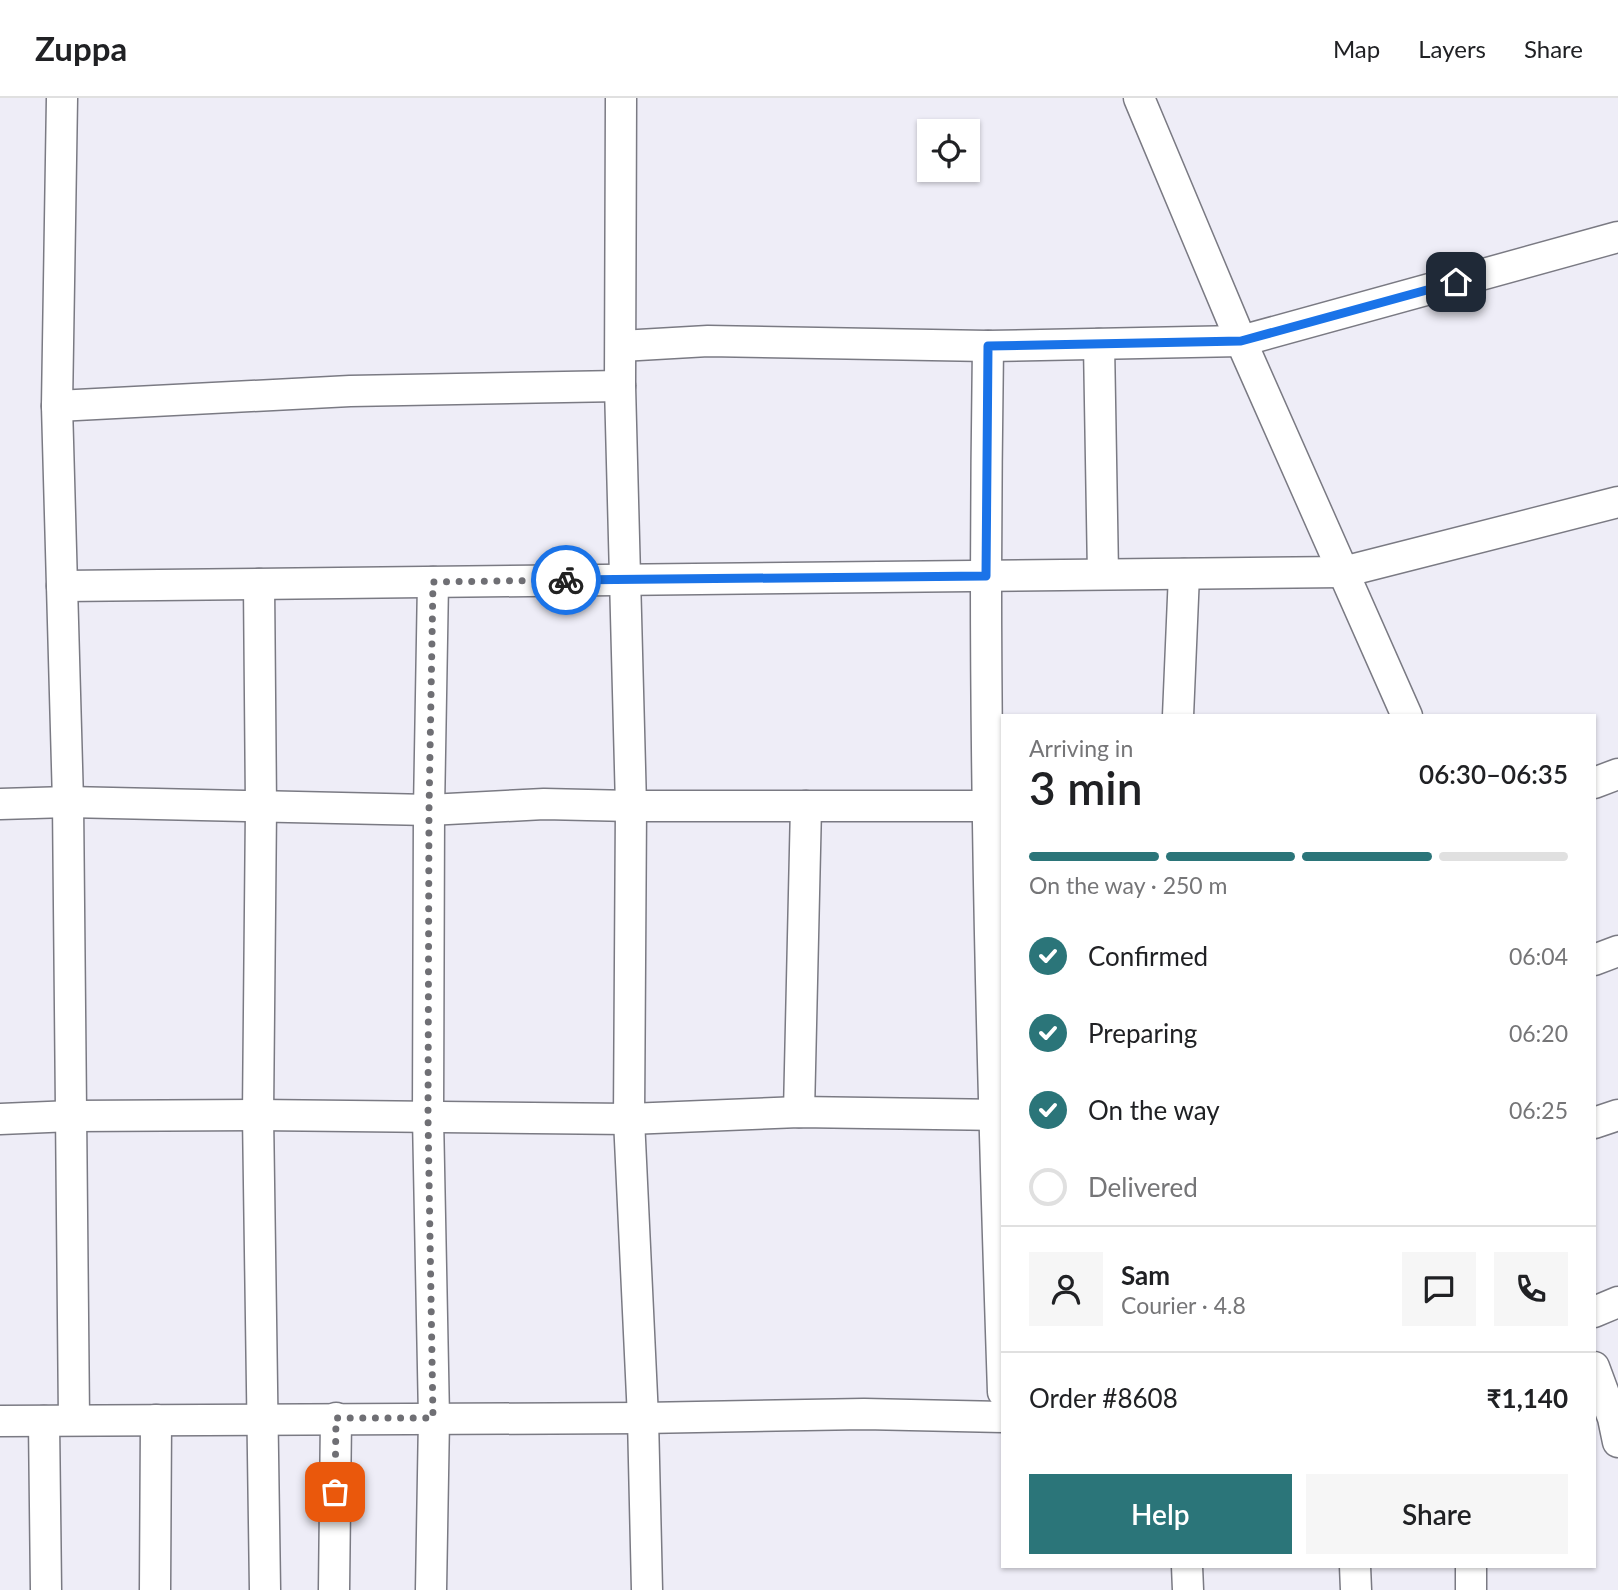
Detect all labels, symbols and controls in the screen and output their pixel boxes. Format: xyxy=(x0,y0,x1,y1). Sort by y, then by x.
text: Zuppa xyxy=(35,28,127,68)
text: Map xyxy=(1333,34,1380,63)
text: Layers xyxy=(1418,34,1486,63)
text: Share xyxy=(1524,34,1583,63)
map controls xyxy=(917,119,980,182)
button: locate xyxy=(917,119,980,182)
pin xyxy=(1426,252,1486,312)
icon: home xyxy=(1437,263,1475,301)
courier xyxy=(531,545,601,615)
icon: bike xyxy=(547,561,585,599)
text: Arriving in xyxy=(1029,734,1133,762)
text: 06:30–06:35 xyxy=(1419,758,1568,790)
text: 3 min xyxy=(1029,760,1143,815)
text: On the way · 250 m xyxy=(1029,871,1228,899)
icon: check xyxy=(1029,937,1067,975)
text: Confirmed xyxy=(1088,940,1208,972)
text: 06:04 xyxy=(1509,942,1568,970)
icon: check xyxy=(1029,1014,1067,1052)
text: Preparing xyxy=(1088,1017,1197,1049)
text: 06:20 xyxy=(1509,1019,1568,1047)
icon: check xyxy=(1029,1091,1067,1129)
text: On the way xyxy=(1088,1094,1220,1126)
text: 06:25 xyxy=(1509,1096,1568,1124)
text: Delivered xyxy=(1088,1171,1198,1203)
button: person xyxy=(1029,1252,1103,1326)
button: chat xyxy=(1402,1252,1476,1326)
button: phone xyxy=(1494,1252,1568,1326)
text: Sam xyxy=(1121,1259,1170,1291)
text: Courier · 4.8 xyxy=(1121,1291,1246,1319)
text: Order #8608 xyxy=(1029,1382,1178,1414)
text: ₹1,140 xyxy=(1487,1382,1568,1414)
pin xyxy=(305,1462,365,1522)
icon: bag xyxy=(316,1473,354,1511)
button: Help xyxy=(1029,1474,1292,1554)
button: Share xyxy=(1306,1474,1568,1554)

